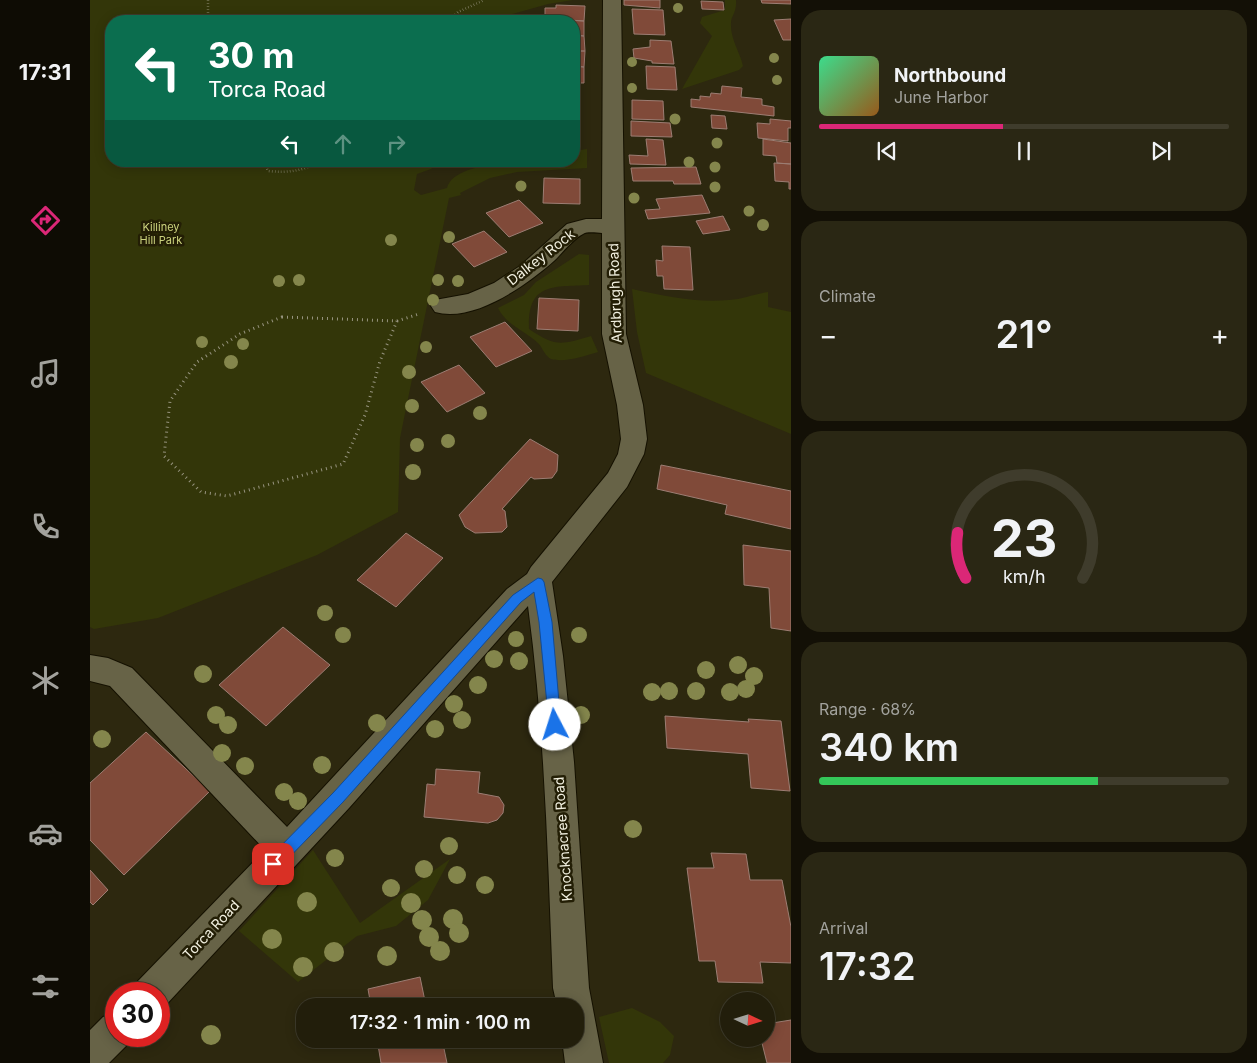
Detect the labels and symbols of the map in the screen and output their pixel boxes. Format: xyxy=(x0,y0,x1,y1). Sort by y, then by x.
park label: Killiney Hill Park xyxy=(140,220,182,247)
street label: Dalkey Rock xyxy=(503,225,578,288)
street label: Ardbrugh Road xyxy=(604,243,625,343)
position arrow xyxy=(528,698,580,750)
street label: Knocknacree Road xyxy=(550,776,575,902)
pin xyxy=(252,843,294,885)
street label: Torca Road xyxy=(179,896,242,963)
speed limit sign: 30 xyxy=(105,982,170,1047)
north arrow xyxy=(720,992,775,1048)

